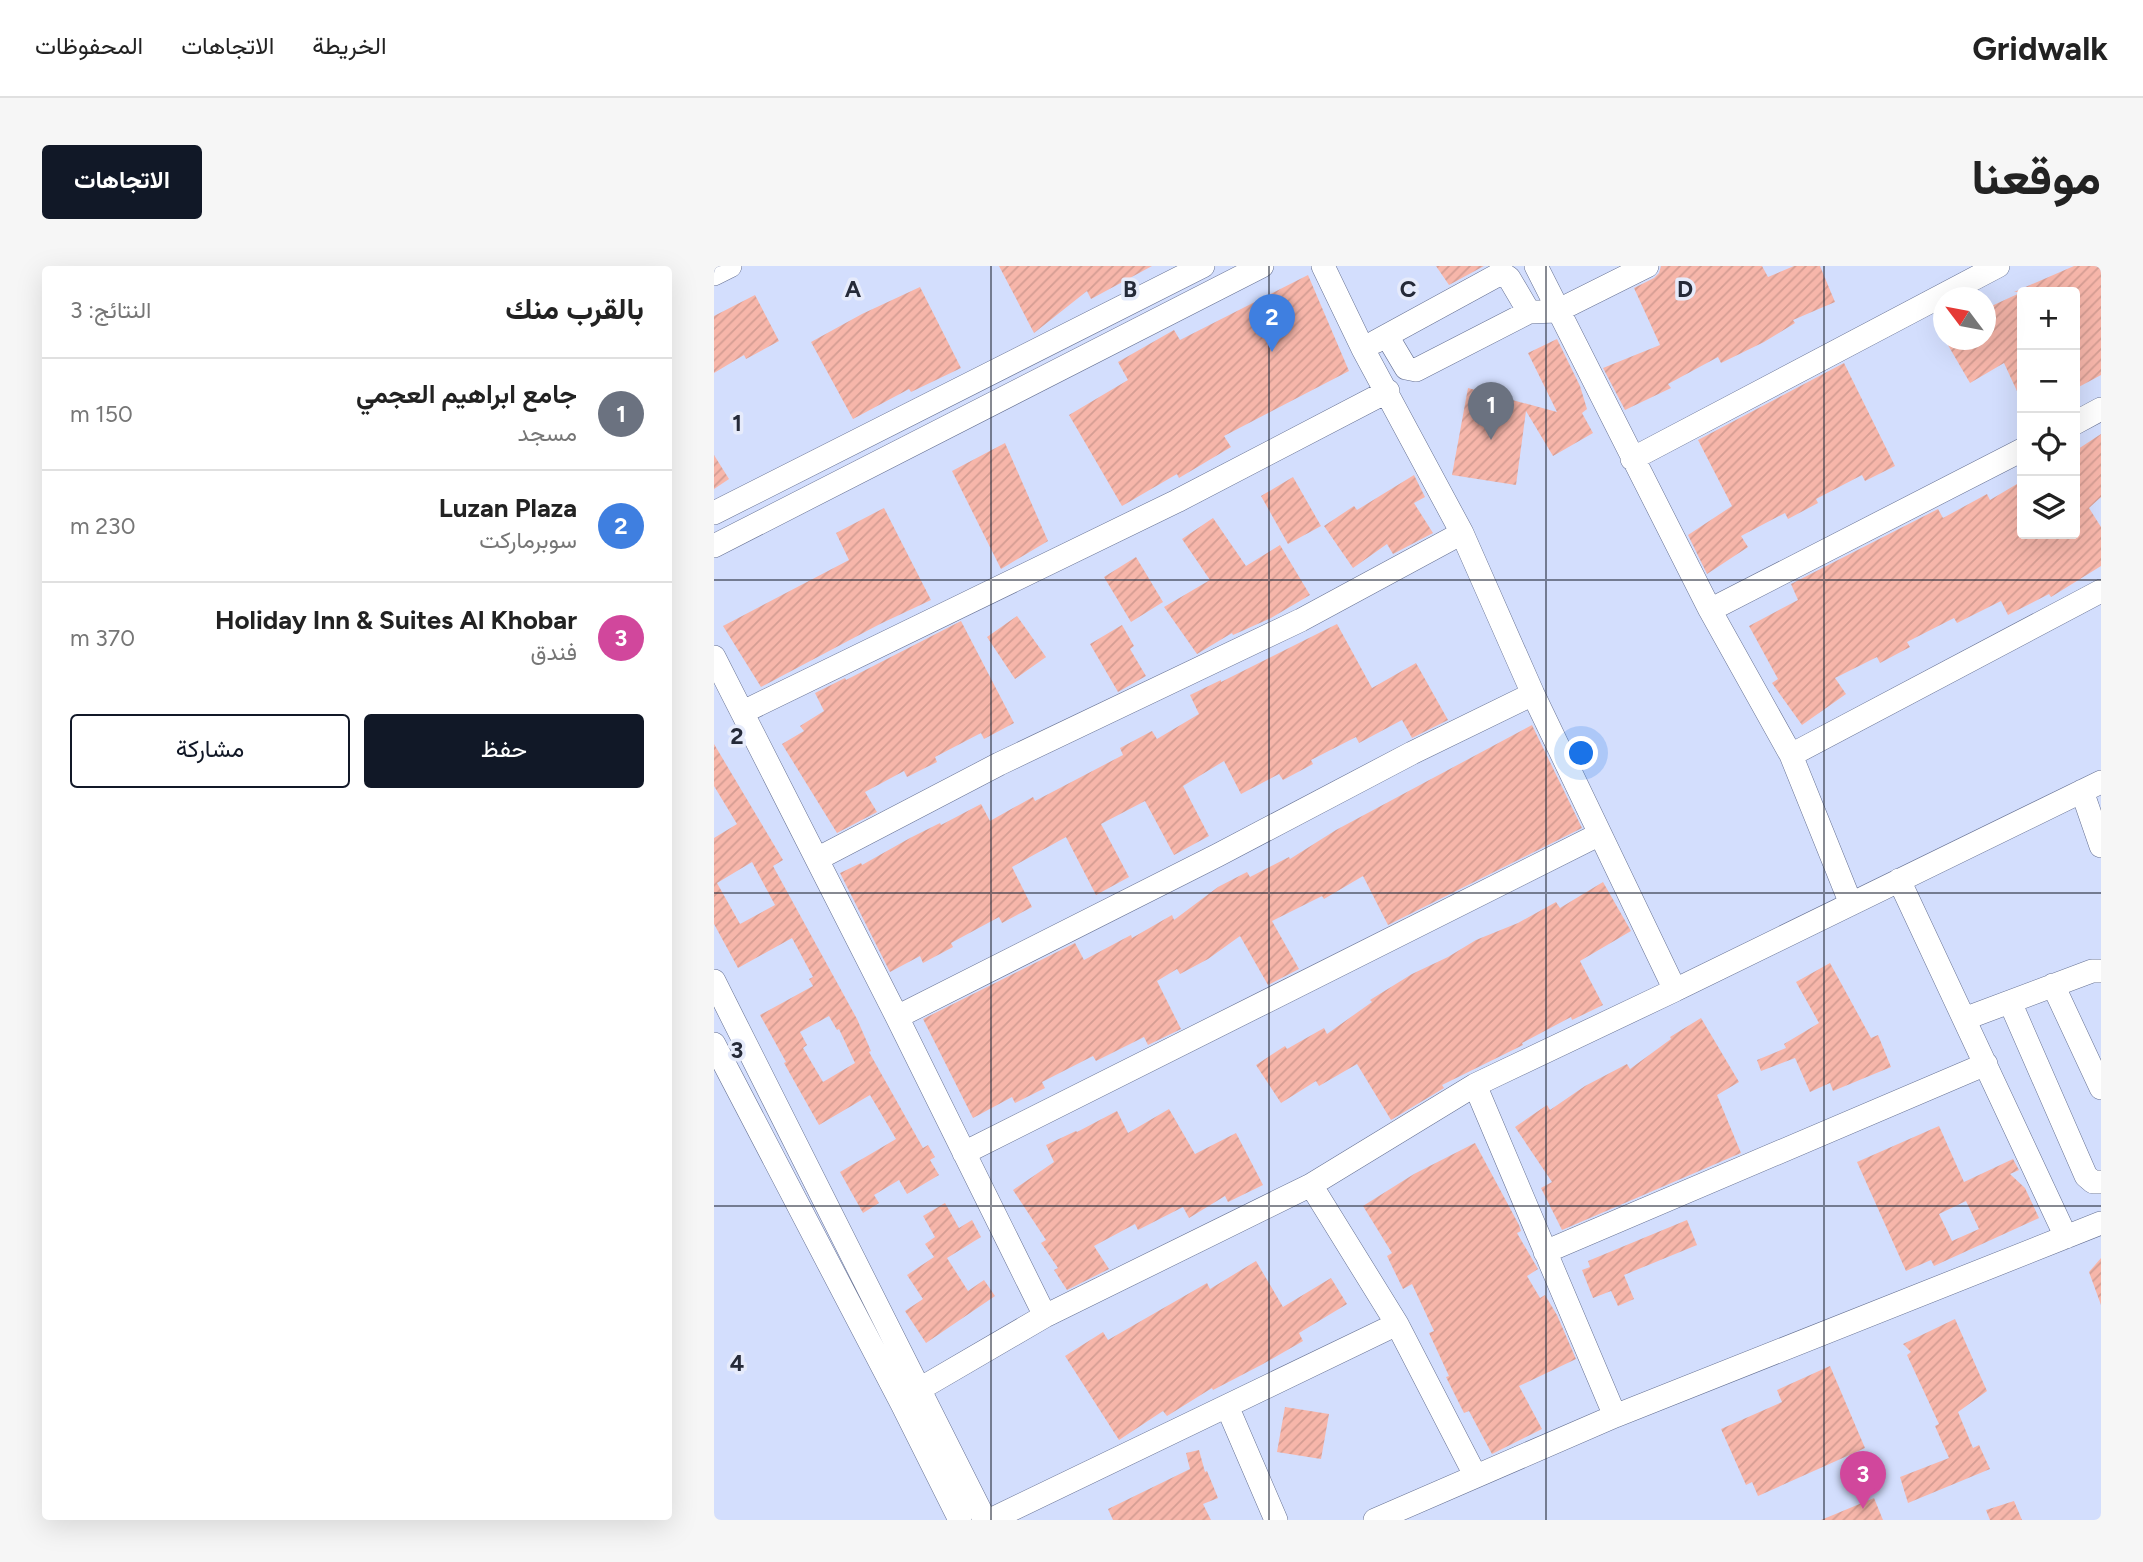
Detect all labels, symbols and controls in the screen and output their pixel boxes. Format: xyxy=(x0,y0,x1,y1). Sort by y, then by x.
text: Gridwalk xyxy=(1972,29,2108,68)
text: المحفوظات xyxy=(35,31,143,60)
text: الاتجاهات xyxy=(181,31,274,60)
text: الخريطة xyxy=(312,31,387,60)
button: الاتجاهات xyxy=(42,145,202,219)
text: موقعنا xyxy=(1971,147,2101,206)
text: A xyxy=(845,275,862,303)
text: B xyxy=(1123,275,1137,303)
text: C xyxy=(1400,275,1417,303)
text: D xyxy=(1677,275,1693,303)
north arrow xyxy=(1933,287,1996,350)
map controls xyxy=(2017,287,2080,539)
button: + xyxy=(2017,287,2080,350)
text: بالقرب منك xyxy=(505,290,644,327)
pin: 2 xyxy=(1249,294,1295,352)
text: النتائج: 3 xyxy=(70,296,151,324)
button: − xyxy=(2017,350,2080,413)
text: جامع ابراهيم العجمي xyxy=(356,378,577,410)
pin: 1 xyxy=(1468,382,1514,440)
text: 150 m xyxy=(70,400,133,428)
text: 1 xyxy=(616,400,626,428)
text: 1 xyxy=(732,409,742,437)
button: locate xyxy=(2017,413,2080,476)
text: مسجد xyxy=(517,419,577,447)
button: layers xyxy=(2017,476,2080,539)
text: Luzan Plaza xyxy=(439,492,577,524)
text: 230 m xyxy=(70,512,135,540)
text: 2 xyxy=(614,512,628,540)
text: سوبرماركت xyxy=(479,526,577,554)
text: Holiday Inn & Suites Al Khobar xyxy=(215,604,577,636)
text: 370 m xyxy=(70,624,135,652)
text: 3 xyxy=(615,624,627,652)
text: فندق xyxy=(531,638,577,666)
button: مشاركة xyxy=(70,714,350,788)
button: حفظ xyxy=(364,714,644,788)
text: 2 xyxy=(730,722,744,750)
your location xyxy=(1564,736,1598,770)
text: 3 xyxy=(731,1036,743,1064)
text: 4 xyxy=(730,1349,744,1377)
pin: 3 xyxy=(1840,1451,1886,1509)

